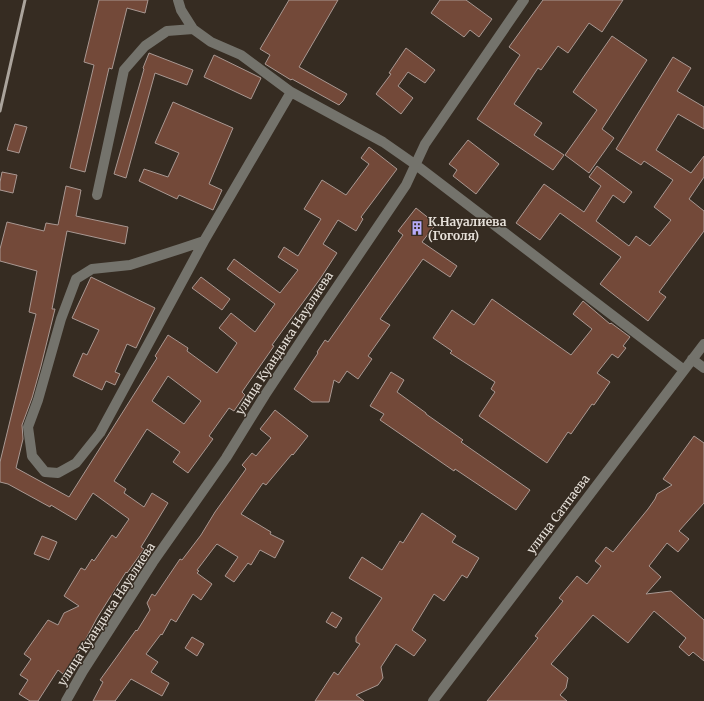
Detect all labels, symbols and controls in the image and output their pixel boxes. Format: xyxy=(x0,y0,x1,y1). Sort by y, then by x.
place label: К.Науалиева (Гоголя) xyxy=(428,214,507,243)
building icon: К.Науалиева (Гоголя) xyxy=(409,220,425,236)
street label: улица Куандыка Науалиева xyxy=(232,268,336,418)
street label: улица Сатпаева xyxy=(523,471,593,557)
street label: улица Куандыка Науалиева xyxy=(54,539,158,689)

